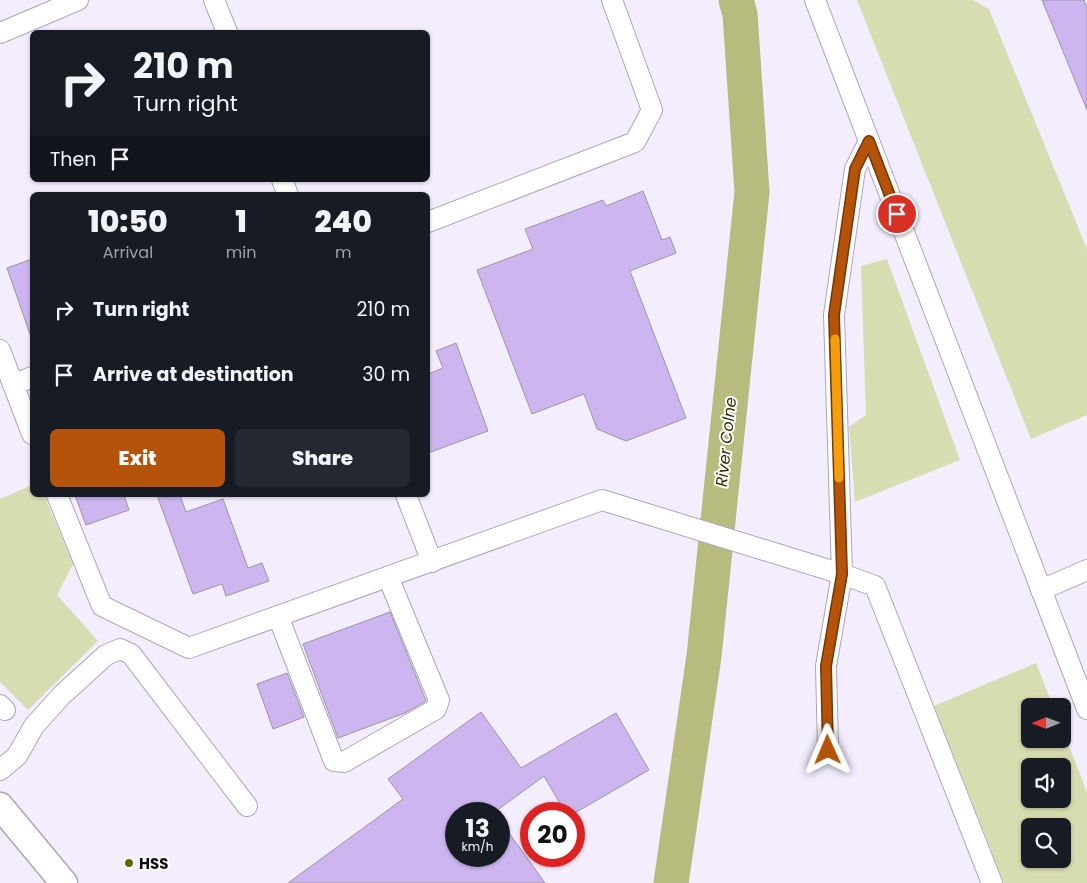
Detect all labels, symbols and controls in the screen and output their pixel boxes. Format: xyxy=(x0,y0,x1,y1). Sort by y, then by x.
text: 210 m xyxy=(133,41,233,90)
icon: right xyxy=(50,50,115,115)
text: Turn right xyxy=(133,88,238,119)
icon: arrive xyxy=(106,145,134,173)
text: Then xyxy=(50,146,96,173)
pin xyxy=(876,193,918,235)
text: 10:50 xyxy=(88,200,168,243)
text: 1 xyxy=(235,200,247,243)
text: 240 xyxy=(314,200,372,243)
icon: arrive xyxy=(883,200,911,228)
text: Arrival xyxy=(103,241,153,264)
text: min xyxy=(226,241,256,264)
text: m xyxy=(335,241,351,264)
icon: right xyxy=(50,296,78,324)
text: Turn right xyxy=(93,296,189,323)
text: 210 m xyxy=(356,296,410,323)
icon: arrive xyxy=(50,361,78,389)
text: Arrive at destination xyxy=(93,361,294,388)
text: 30 m xyxy=(362,361,410,388)
water label: River Colne xyxy=(710,396,742,488)
button: Exit xyxy=(50,429,225,487)
button: Share xyxy=(235,429,410,487)
north arrow xyxy=(1021,698,1071,748)
map controls xyxy=(1021,698,1071,868)
position arrow xyxy=(801,723,853,775)
button: sound xyxy=(1021,758,1071,808)
speed limit sign: 20 xyxy=(520,802,585,867)
text: 13 xyxy=(465,811,490,846)
button: search xyxy=(1021,818,1071,868)
text: km/h xyxy=(462,838,493,855)
place label: HSS xyxy=(139,853,168,874)
marker: HSS xyxy=(123,857,135,869)

